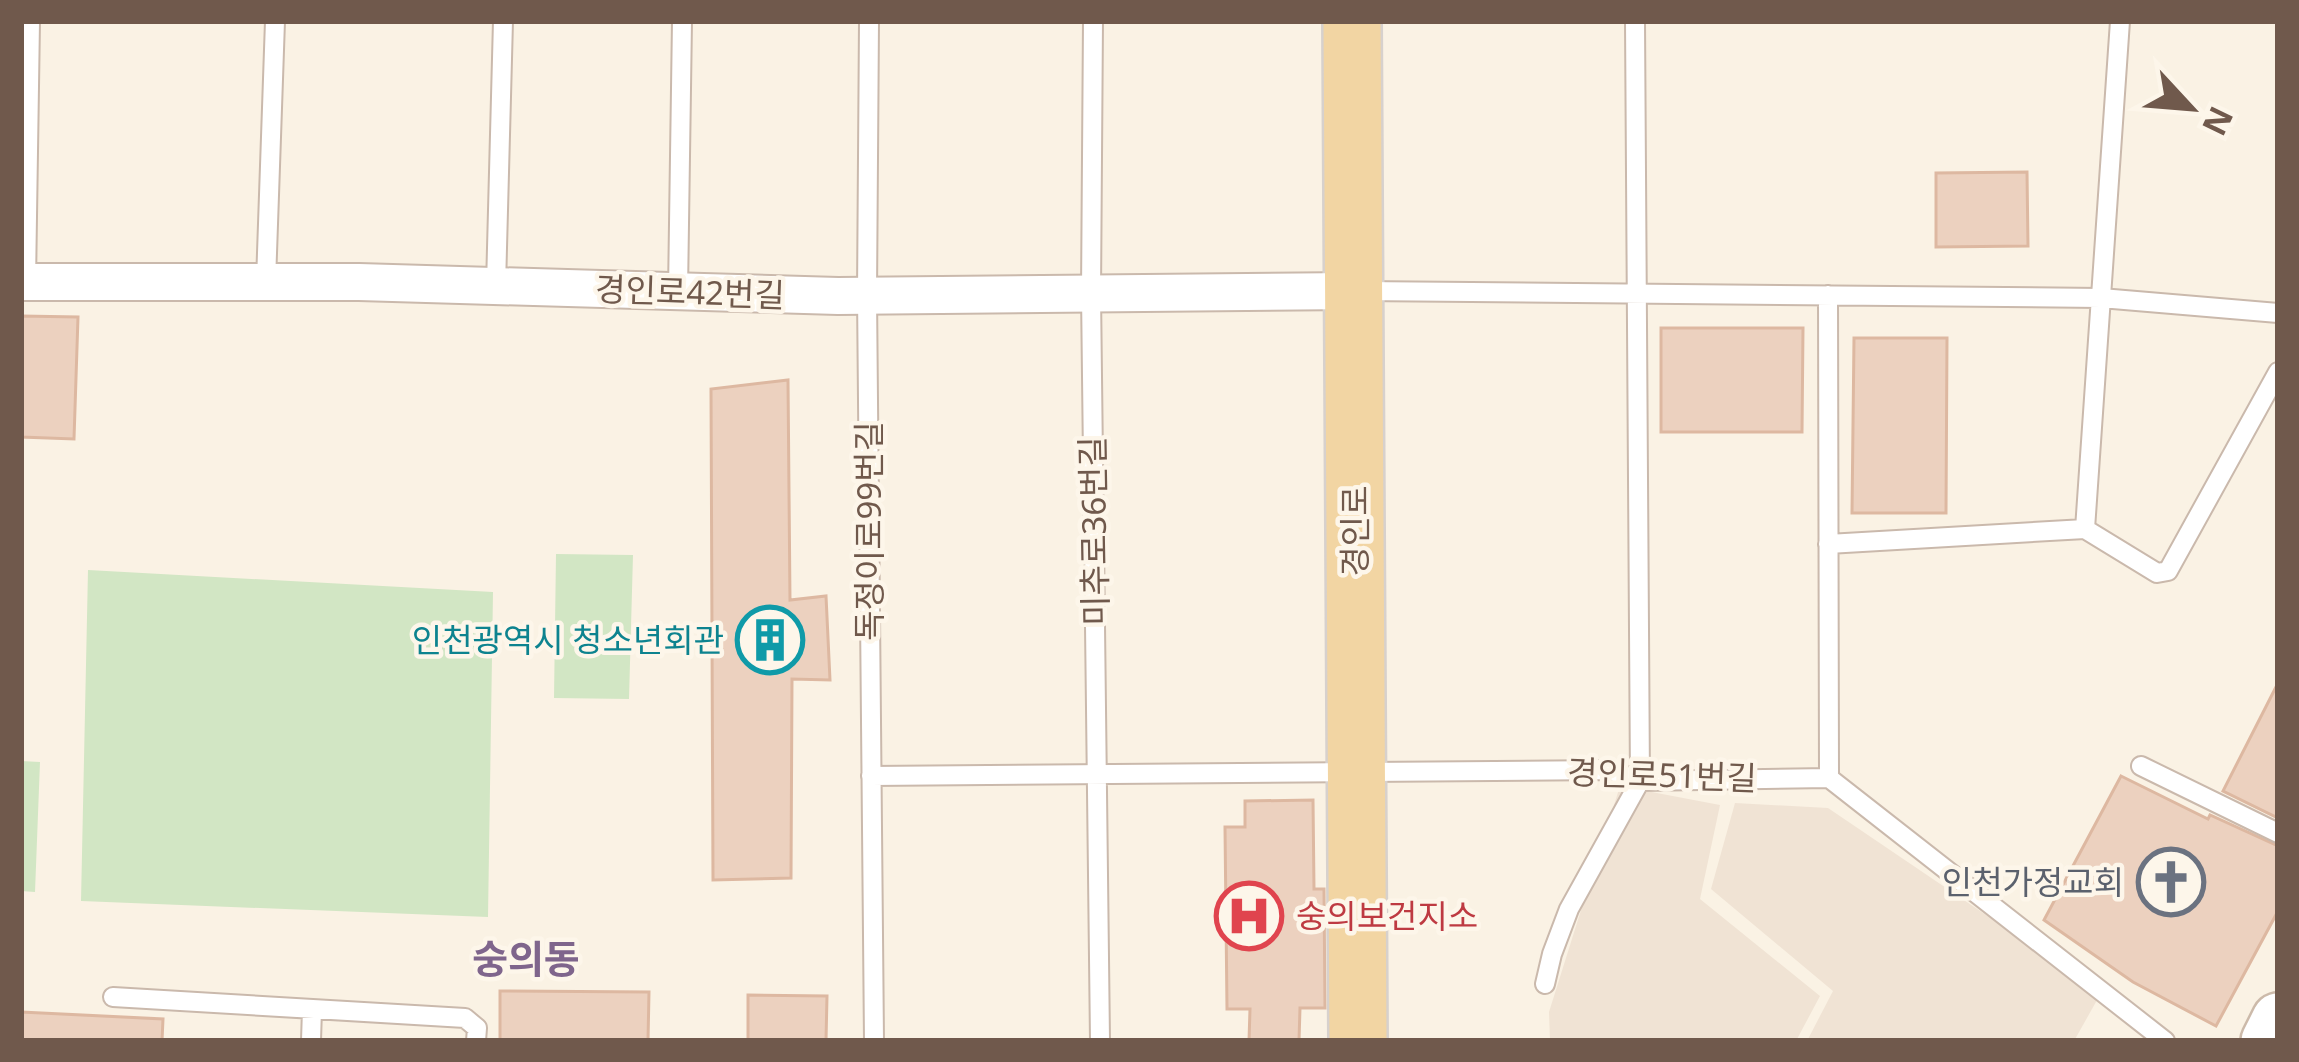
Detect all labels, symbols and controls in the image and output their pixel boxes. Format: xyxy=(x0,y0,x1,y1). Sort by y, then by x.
north arrow xyxy=(2131,48,2251,168)
text: N xyxy=(2192,99,2245,143)
street label: 경인로42번길 xyxy=(595,266,786,317)
street label: 독정이로99번길 xyxy=(846,421,891,641)
street label: 미추로36번길 xyxy=(1069,436,1118,626)
street label: 경인로 xyxy=(1332,485,1377,577)
building icon: 인천광역시 청소년회관 xyxy=(735,605,805,675)
place label: 인천광역시 청소년회관 xyxy=(412,617,724,662)
street label: 경인로51번길 xyxy=(1567,749,1758,800)
church icon: 인천가정교회 xyxy=(2136,847,2206,917)
place label: 인천가정교회 xyxy=(1942,859,2124,904)
hospital icon: 숭의보건지소 xyxy=(1214,881,1284,951)
place label: 숭의보건지소 xyxy=(1296,893,1478,938)
district label: 숭의동 xyxy=(472,931,580,984)

